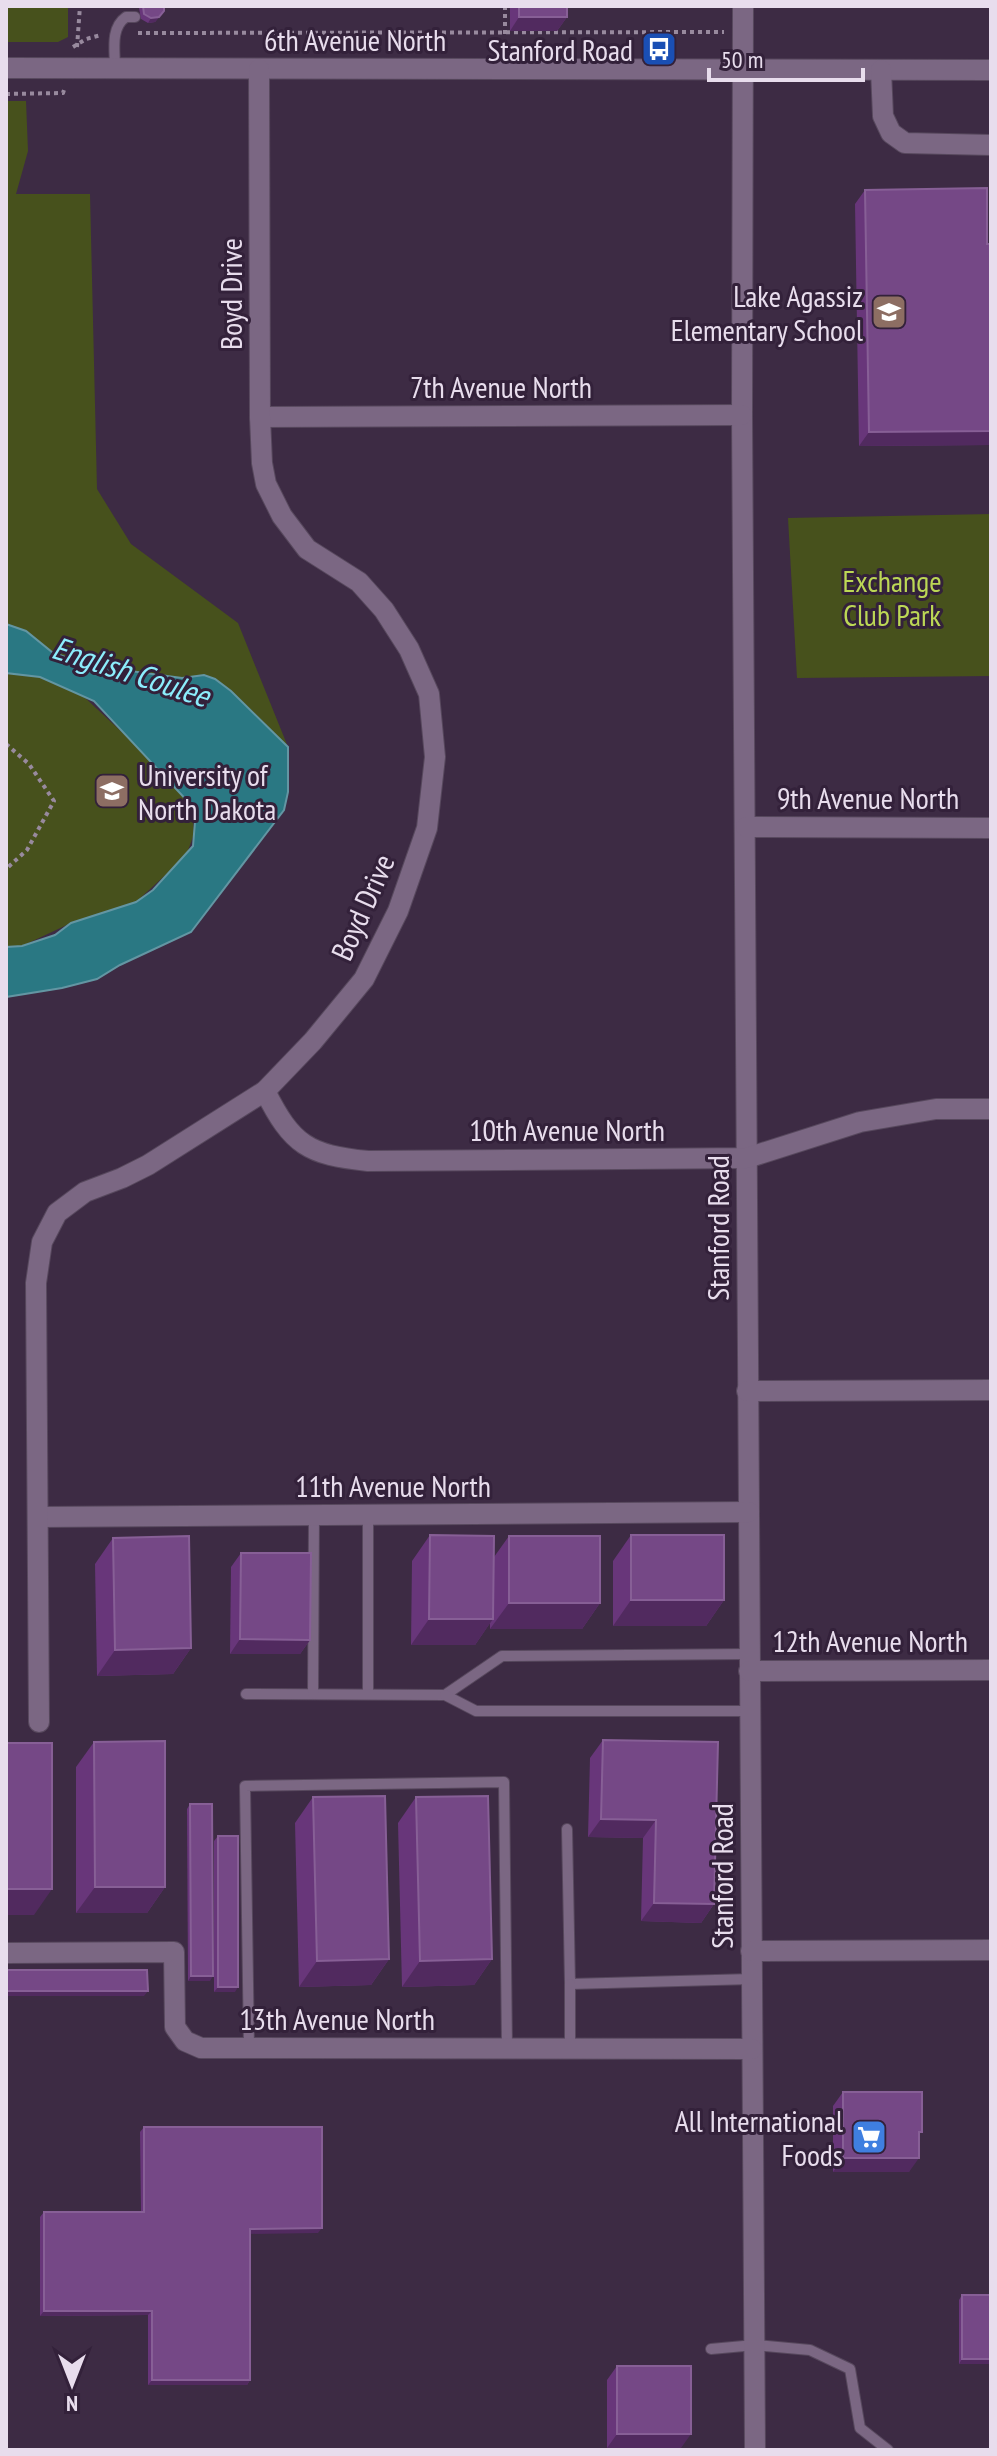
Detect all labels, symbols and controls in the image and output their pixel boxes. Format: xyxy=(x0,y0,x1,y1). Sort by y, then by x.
street label: 6th Avenue North xyxy=(264,20,446,59)
place label: Stanford Road xyxy=(488,30,633,69)
bus stop icon: Stanford Road xyxy=(640,30,678,68)
scale bar xyxy=(709,32,863,82)
text: 50 m xyxy=(721,44,763,75)
street label: Boyd Drive xyxy=(211,238,250,350)
place label: Lake Agassiz Elementary School xyxy=(671,276,863,349)
school or university icon: Lake Agassiz Elementary School xyxy=(870,293,908,331)
street label: 7th Avenue North xyxy=(410,367,592,406)
park label: Exchange Club Park xyxy=(842,561,942,634)
water label: English Coulee xyxy=(47,626,217,717)
place label: University of North Dakota xyxy=(138,755,276,828)
school or university icon: University of North Dakota xyxy=(93,772,131,810)
street label: 9th Avenue North xyxy=(777,778,959,817)
street label: Boyd Drive xyxy=(321,848,403,966)
street label: 10th Avenue North xyxy=(469,1110,665,1149)
street label: Stanford Road xyxy=(698,1155,737,1301)
street label: 11th Avenue North xyxy=(295,1466,491,1505)
street label: 12th Avenue North xyxy=(772,1621,968,1660)
street label: Stanford Road xyxy=(702,1803,741,1949)
street label: 13th Avenue North xyxy=(239,1999,435,2038)
place label: All International Foods xyxy=(675,2101,843,2174)
supermarket icon: All International Foods xyxy=(850,2118,888,2156)
north arrow xyxy=(32,2344,112,2424)
text: N xyxy=(66,2390,78,2418)

